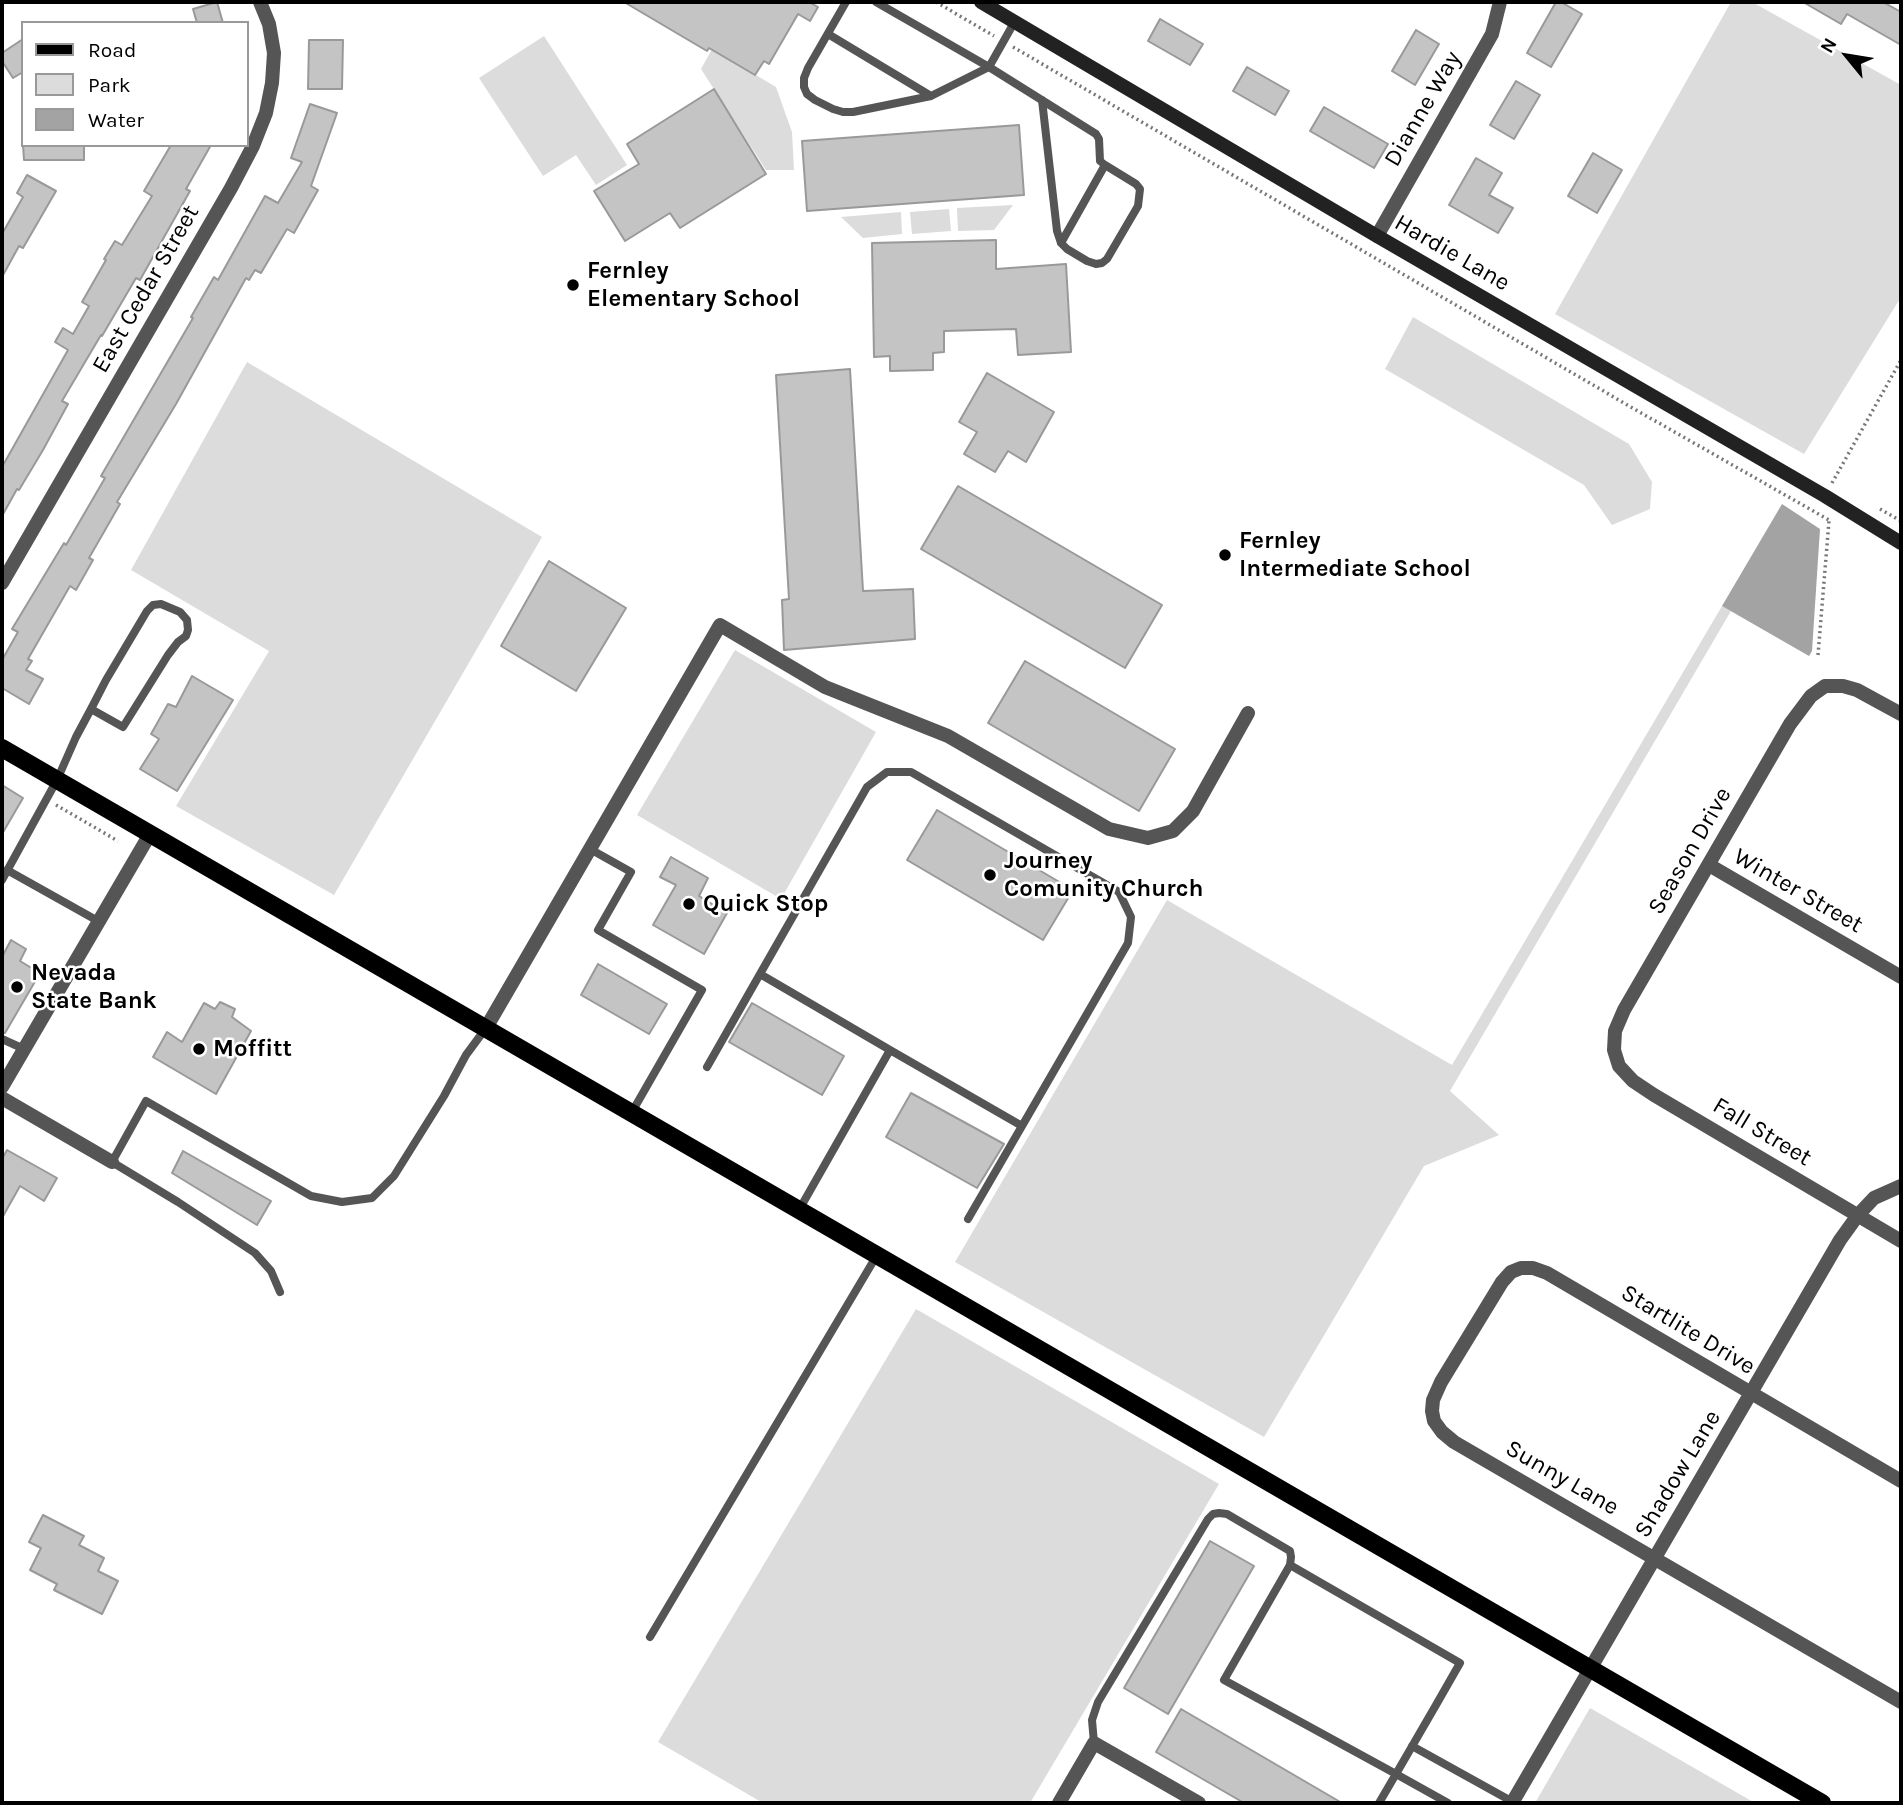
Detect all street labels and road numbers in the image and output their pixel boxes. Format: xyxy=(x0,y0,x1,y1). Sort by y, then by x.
street label: Dianne Way xyxy=(1378,46,1468,172)
street label: East Cedar Street xyxy=(86,200,206,378)
street label: Hardie Lane xyxy=(1389,208,1515,298)
street label: Season Drive xyxy=(1642,782,1738,920)
street label: Winter Street xyxy=(1728,842,1868,940)
street label: Fall Street xyxy=(1707,1091,1817,1173)
street label: Startlite Drive xyxy=(1616,1279,1760,1381)
street label: Shadow Lane xyxy=(1629,1405,1727,1543)
street label: Sunny Lane xyxy=(1500,1434,1624,1522)

